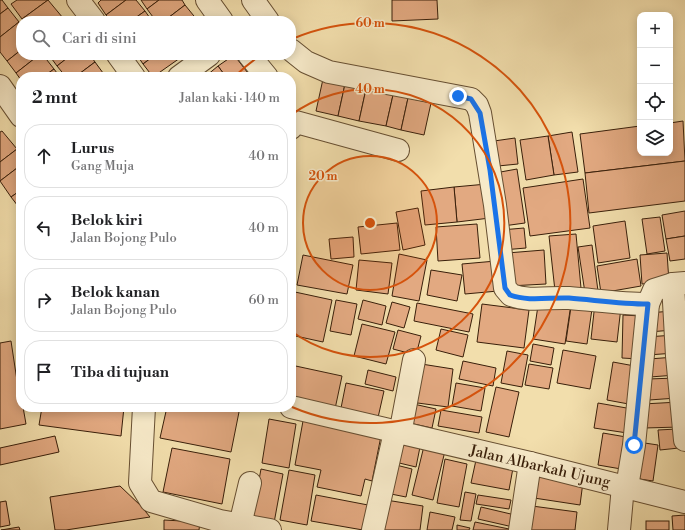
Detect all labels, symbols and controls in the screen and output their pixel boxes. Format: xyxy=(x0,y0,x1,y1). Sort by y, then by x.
map controls xyxy=(637,12,673,156)
button: + xyxy=(637,12,673,48)
search box xyxy=(16,16,296,60)
text: 60 m xyxy=(355,16,385,31)
icon: search xyxy=(30,27,52,49)
text: Cari di sini xyxy=(62,29,137,48)
button: − xyxy=(637,48,673,84)
text: 40 m xyxy=(355,82,385,97)
button: locate xyxy=(637,84,673,120)
text: 2 mnt xyxy=(32,87,77,109)
route end xyxy=(449,87,467,105)
text: Jalan kaki · 140 m xyxy=(179,90,280,106)
button: layers xyxy=(637,120,673,156)
text: Lurus xyxy=(71,139,114,158)
icon: ahead xyxy=(33,145,55,167)
text: 40 m xyxy=(249,148,279,164)
text: Gang Muja xyxy=(71,158,134,174)
text: 20 m xyxy=(308,169,338,184)
text: Belok kiri xyxy=(71,211,142,230)
centre of rings xyxy=(363,216,377,230)
icon: left xyxy=(33,217,55,239)
text: 40 m xyxy=(249,220,279,236)
text: Jalan Bojong Pulo xyxy=(71,230,177,246)
text: Belok kanan xyxy=(71,283,160,302)
icon: right xyxy=(33,289,55,311)
text: 60 m xyxy=(248,292,279,308)
text: Jalan Bojong Pulo xyxy=(71,302,177,318)
icon: arrive xyxy=(33,361,55,383)
text: Tiba di tujuan xyxy=(71,363,169,382)
route start xyxy=(625,436,643,454)
street label: Jalan Albarkah Ujung xyxy=(467,441,612,492)

